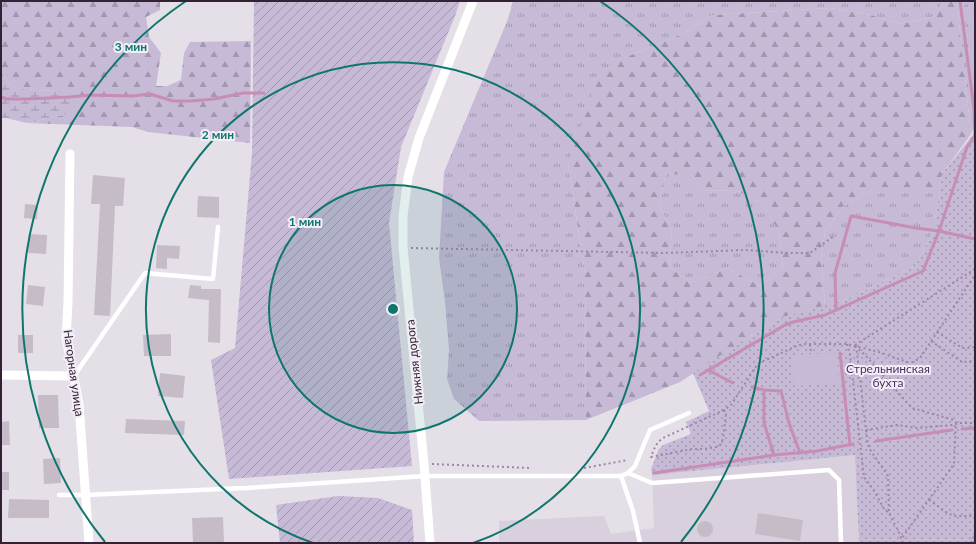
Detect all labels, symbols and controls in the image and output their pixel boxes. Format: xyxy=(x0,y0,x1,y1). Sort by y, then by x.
text: 3 мин xyxy=(115,39,147,54)
text: 2 мин xyxy=(202,127,234,142)
text: 1 мин xyxy=(289,214,321,229)
centre of rings xyxy=(386,302,400,316)
street label: Нижняя дорога xyxy=(402,319,426,405)
street label: Нагорная улица xyxy=(60,329,88,417)
park label: Стрельнинская бухта xyxy=(846,361,930,390)

